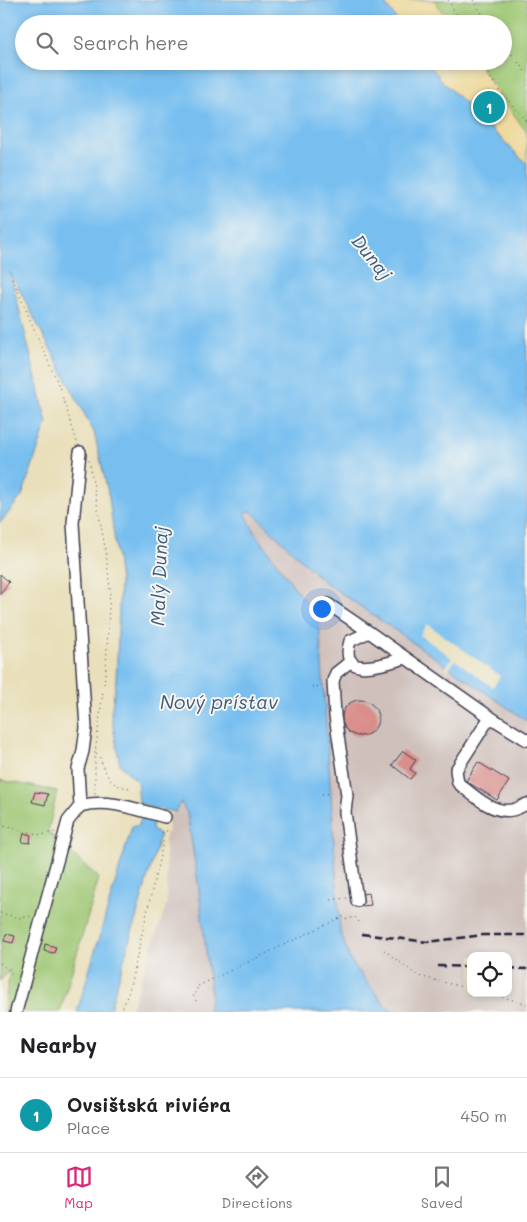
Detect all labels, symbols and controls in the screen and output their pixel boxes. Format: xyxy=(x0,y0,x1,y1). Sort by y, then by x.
search box xyxy=(15,15,512,70)
icon: search xyxy=(33,29,61,57)
text: Search here xyxy=(73,30,189,55)
pin: 1 xyxy=(473,88,505,126)
water label: Dunaj xyxy=(346,229,399,285)
water label: Malý Dunaj xyxy=(144,525,173,626)
your location xyxy=(309,596,335,622)
water label: Nový prístav xyxy=(160,689,278,714)
map controls xyxy=(467,952,512,997)
button: locate xyxy=(467,952,512,997)
text: Nearby xyxy=(20,1031,97,1058)
text: Ovsištská riviéra xyxy=(67,1092,231,1117)
text: 1 xyxy=(32,1105,40,1126)
text: 450 m xyxy=(461,1105,507,1126)
text: Place xyxy=(67,1117,110,1138)
tab: Map xyxy=(64,1163,93,1212)
tab: Directions xyxy=(221,1163,293,1212)
tab: Saved xyxy=(421,1163,463,1212)

